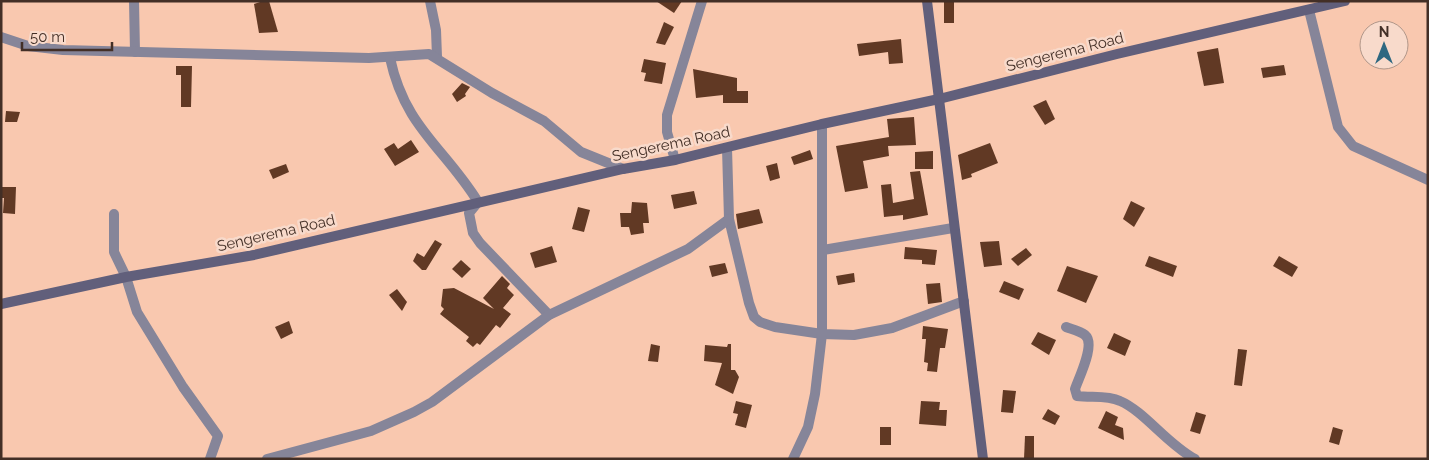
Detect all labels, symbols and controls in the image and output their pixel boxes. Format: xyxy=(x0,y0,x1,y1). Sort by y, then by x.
scale bar xyxy=(22,20,112,52)
north arrow xyxy=(1359,20,1409,70)
text: N xyxy=(1379,24,1389,40)
text: 50 m xyxy=(30,28,65,46)
street label: Sengerema Road xyxy=(1004,29,1126,75)
street label: Sengerema Road xyxy=(610,123,732,165)
street label: Sengerema Road xyxy=(215,211,337,255)

